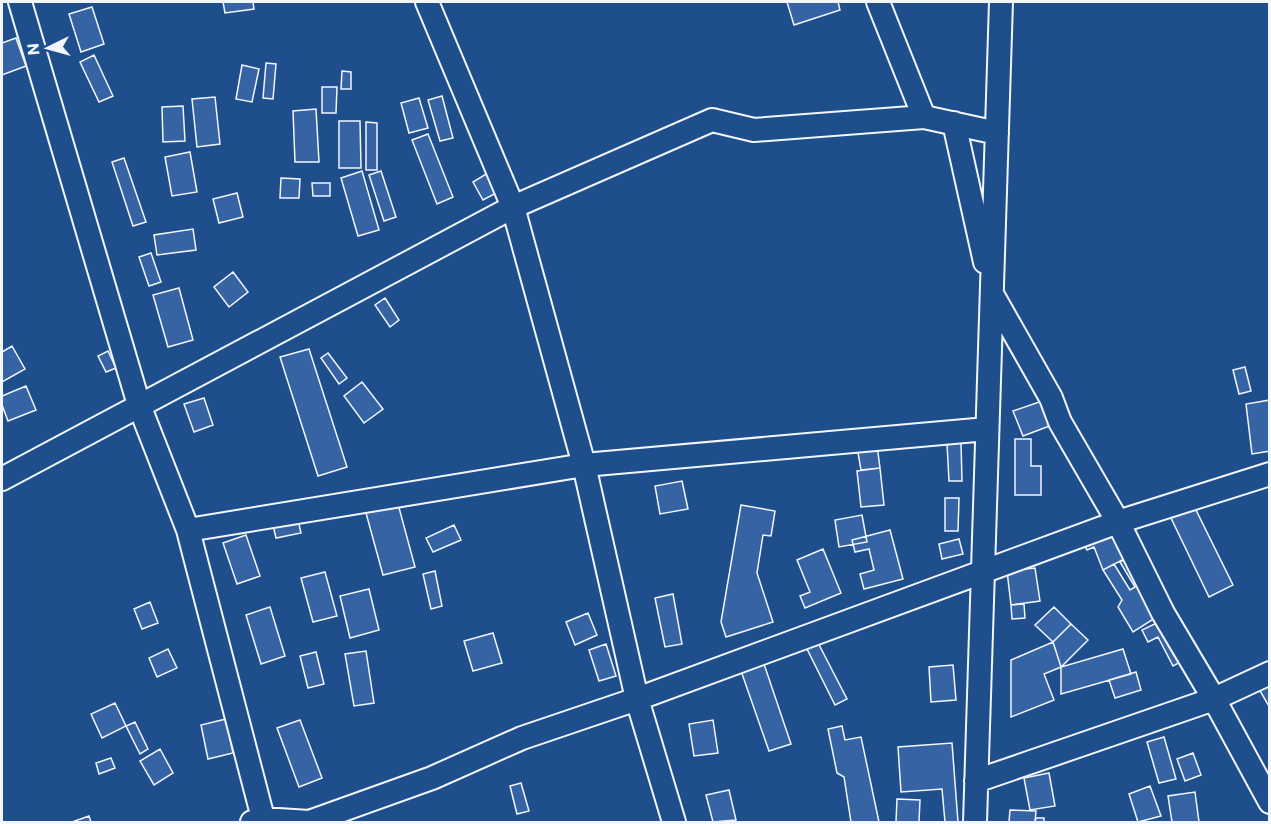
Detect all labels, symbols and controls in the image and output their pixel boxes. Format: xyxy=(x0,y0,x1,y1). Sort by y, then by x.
north arrow xyxy=(18,18,78,78)
text: N xyxy=(23,43,43,56)

